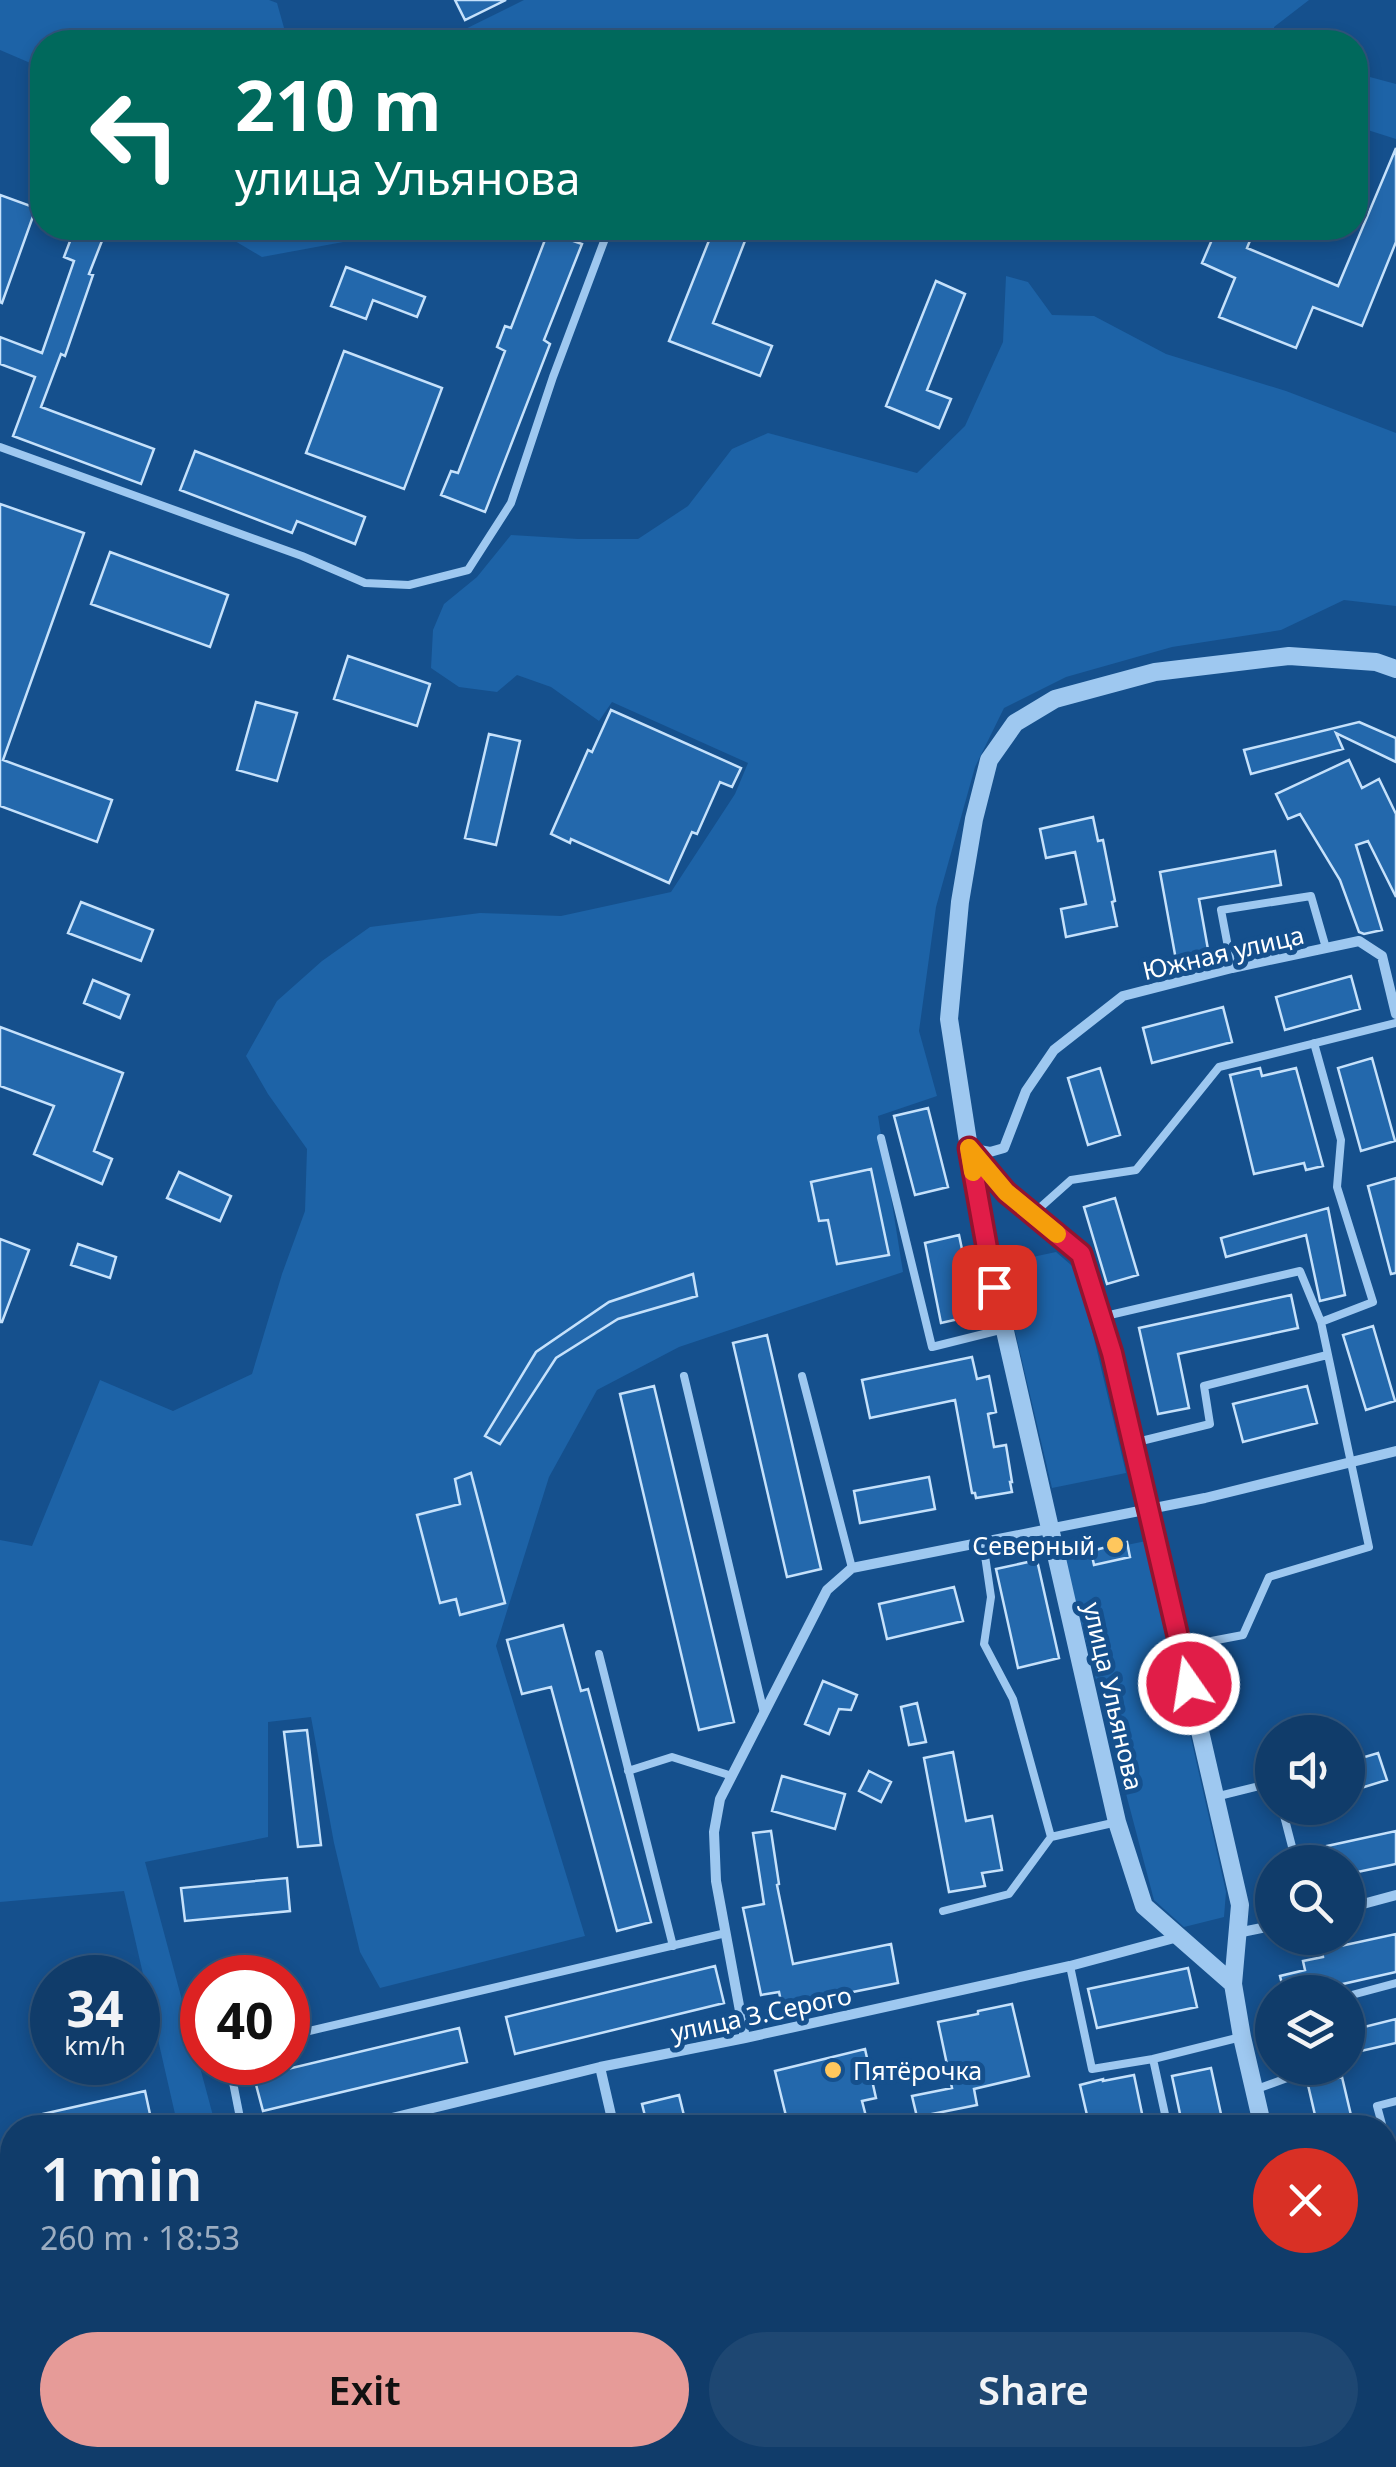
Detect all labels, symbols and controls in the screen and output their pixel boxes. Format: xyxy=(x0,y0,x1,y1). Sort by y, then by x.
text: 210 m xyxy=(235,56,442,152)
icon: left xyxy=(70,70,200,200)
text: улица Ульянова xyxy=(235,147,581,208)
street label: Южная улица xyxy=(1139,917,1307,987)
pin xyxy=(952,1245,1037,1330)
icon: arrive xyxy=(967,1260,1022,1315)
place label: Северный xyxy=(972,1528,1095,1562)
marker: Северный xyxy=(1104,1534,1126,1556)
street label: улица Ульянова xyxy=(1076,1599,1152,1793)
position arrow xyxy=(1137,1632,1241,1736)
map controls xyxy=(1255,1715,1365,2085)
button: sound xyxy=(1255,1715,1365,1825)
button: search xyxy=(1255,1845,1365,1955)
speed limit sign: 40 xyxy=(180,1955,310,2085)
text: 34 xyxy=(66,1974,124,2042)
button: layers xyxy=(1255,1975,1365,2085)
street label: улица З.Серого xyxy=(668,1977,854,2049)
text: km/h xyxy=(64,2028,126,2062)
place label: Пятёрочка xyxy=(853,2053,982,2087)
marker: Пятёрочка xyxy=(822,2059,844,2081)
text: 1 min xyxy=(40,2137,203,2219)
button: close xyxy=(1253,2148,1358,2253)
text: 260 m · 18:53 xyxy=(40,2216,240,2259)
button: Exit xyxy=(40,2332,689,2447)
button: Share xyxy=(709,2332,1358,2447)

